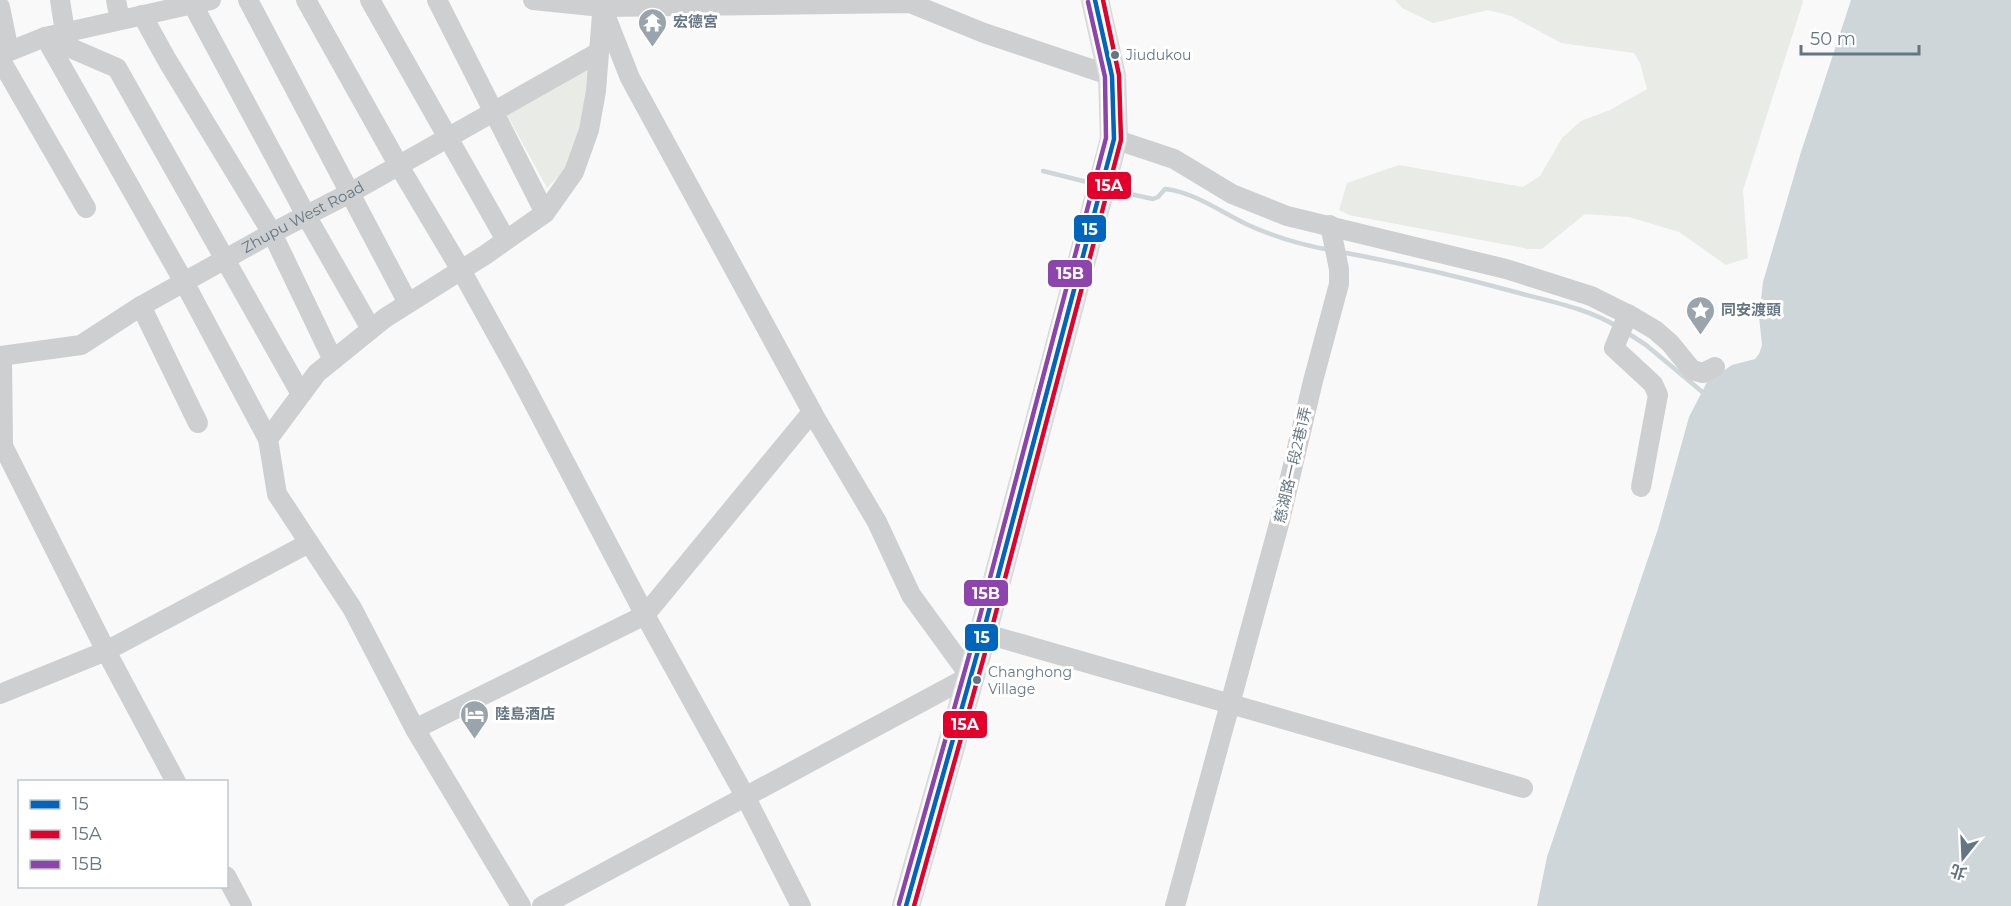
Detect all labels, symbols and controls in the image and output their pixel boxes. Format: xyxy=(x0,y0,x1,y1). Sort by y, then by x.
temple icon: 宏德宮 xyxy=(636,6,668,48)
place label: 宏德宮 xyxy=(673,12,718,31)
scale bar xyxy=(1801,18,1920,56)
text: 50 m xyxy=(1810,28,1856,50)
place label: Jiudukou xyxy=(1125,46,1191,64)
marker: Jiudukou xyxy=(1109,49,1121,61)
line badge: 15A xyxy=(1086,171,1132,200)
text: 15A xyxy=(1095,176,1124,195)
street label: Zhupu West Road xyxy=(238,177,367,257)
line badge: 15 xyxy=(1073,214,1107,243)
text: 15 xyxy=(1082,220,1098,239)
line badge: 15B xyxy=(1047,259,1093,288)
text: 15B xyxy=(1056,264,1084,283)
place icon: 同安渡頭 xyxy=(1684,294,1716,336)
place label: 同安渡頭 xyxy=(1721,300,1781,319)
street label: 慈湖路一段2巷1弄 xyxy=(1270,405,1315,525)
line badge: 15B xyxy=(963,579,1009,607)
text: 15B xyxy=(972,584,1000,603)
line badge: 15 xyxy=(964,623,999,652)
text: 15 xyxy=(974,628,990,647)
place label: Changhong Village xyxy=(988,663,1072,698)
marker: Changhong Village xyxy=(971,674,983,686)
hotel icon: 陸島酒店 xyxy=(458,698,490,740)
place label: 陸島酒店 xyxy=(495,704,555,723)
line badge: 15A xyxy=(942,710,988,739)
text: 15A xyxy=(951,715,980,734)
legend xyxy=(18,780,228,888)
text: 15 xyxy=(72,793,89,815)
text: 15A xyxy=(72,823,102,845)
north arrow xyxy=(1933,828,1993,888)
text: 15B xyxy=(72,853,102,875)
text: 北 xyxy=(1948,860,1969,883)

